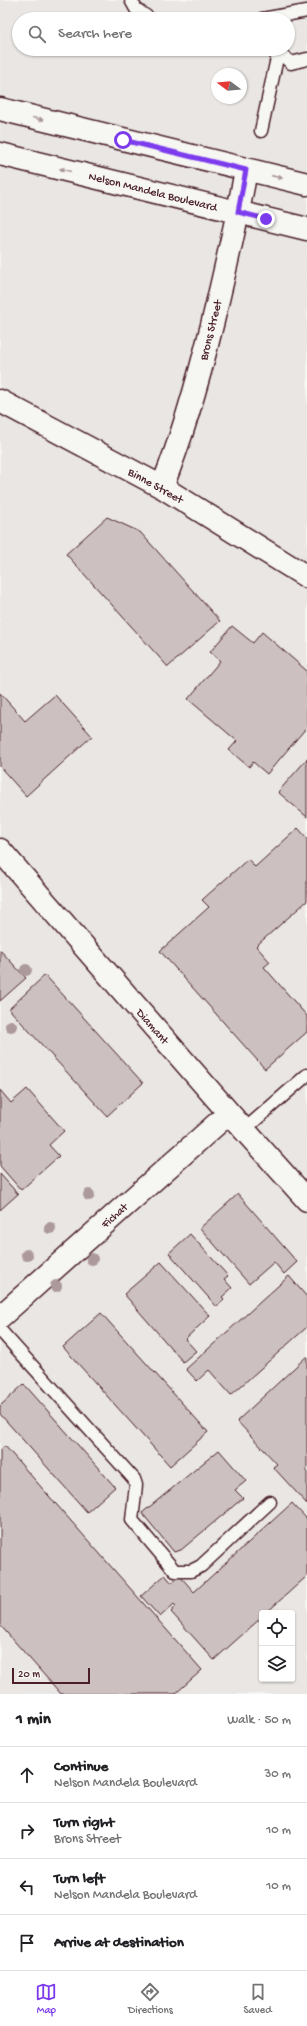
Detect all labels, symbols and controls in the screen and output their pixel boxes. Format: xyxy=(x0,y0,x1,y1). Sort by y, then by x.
search box xyxy=(12,12,295,56)
icon: search xyxy=(26,23,48,45)
text: Search here xyxy=(58,25,132,43)
north arrow xyxy=(211,68,247,104)
one-way arrow xyxy=(32,116,44,122)
route start xyxy=(114,131,132,149)
one-way arrow xyxy=(59,167,71,173)
street label: Nelson Mandela Boulevard xyxy=(87,170,219,216)
one-way arrow xyxy=(271,174,283,180)
route end xyxy=(257,210,275,228)
street label: Brons Street xyxy=(197,298,226,363)
street label: Binne Street xyxy=(124,465,186,508)
street label: Diamant xyxy=(131,1006,172,1049)
street label: Fichat xyxy=(98,1200,132,1233)
map controls xyxy=(259,1610,295,1682)
button: locate xyxy=(259,1610,295,1646)
button: layers xyxy=(259,1646,295,1682)
scale bar xyxy=(12,1666,90,1685)
text: 20 m xyxy=(18,1669,40,1681)
text: 1 min xyxy=(16,1710,51,1730)
text: Walk · 50 m xyxy=(227,1713,291,1728)
text: Continue xyxy=(54,1758,108,1776)
icon: ahead xyxy=(16,1764,38,1786)
text: 30 m xyxy=(265,1767,291,1782)
text: Nelson Mandela Boulevard xyxy=(54,1776,197,1791)
text: Turn right xyxy=(54,1814,114,1832)
icon: right xyxy=(16,1820,38,1842)
text: 10 m xyxy=(266,1823,291,1838)
text: Brons Street xyxy=(54,1832,121,1847)
text: Turn left xyxy=(54,1870,105,1888)
icon: left xyxy=(16,1876,38,1898)
text: 10 m xyxy=(266,1879,291,1894)
text: Nelson Mandela Boulevard xyxy=(54,1888,197,1903)
icon: arrive xyxy=(16,1932,38,1954)
text: Arrive at destination xyxy=(54,1934,184,1952)
tab: Map xyxy=(35,1981,57,2017)
tab: Directions xyxy=(128,1981,173,2017)
tab: Saved xyxy=(243,1981,272,2017)

